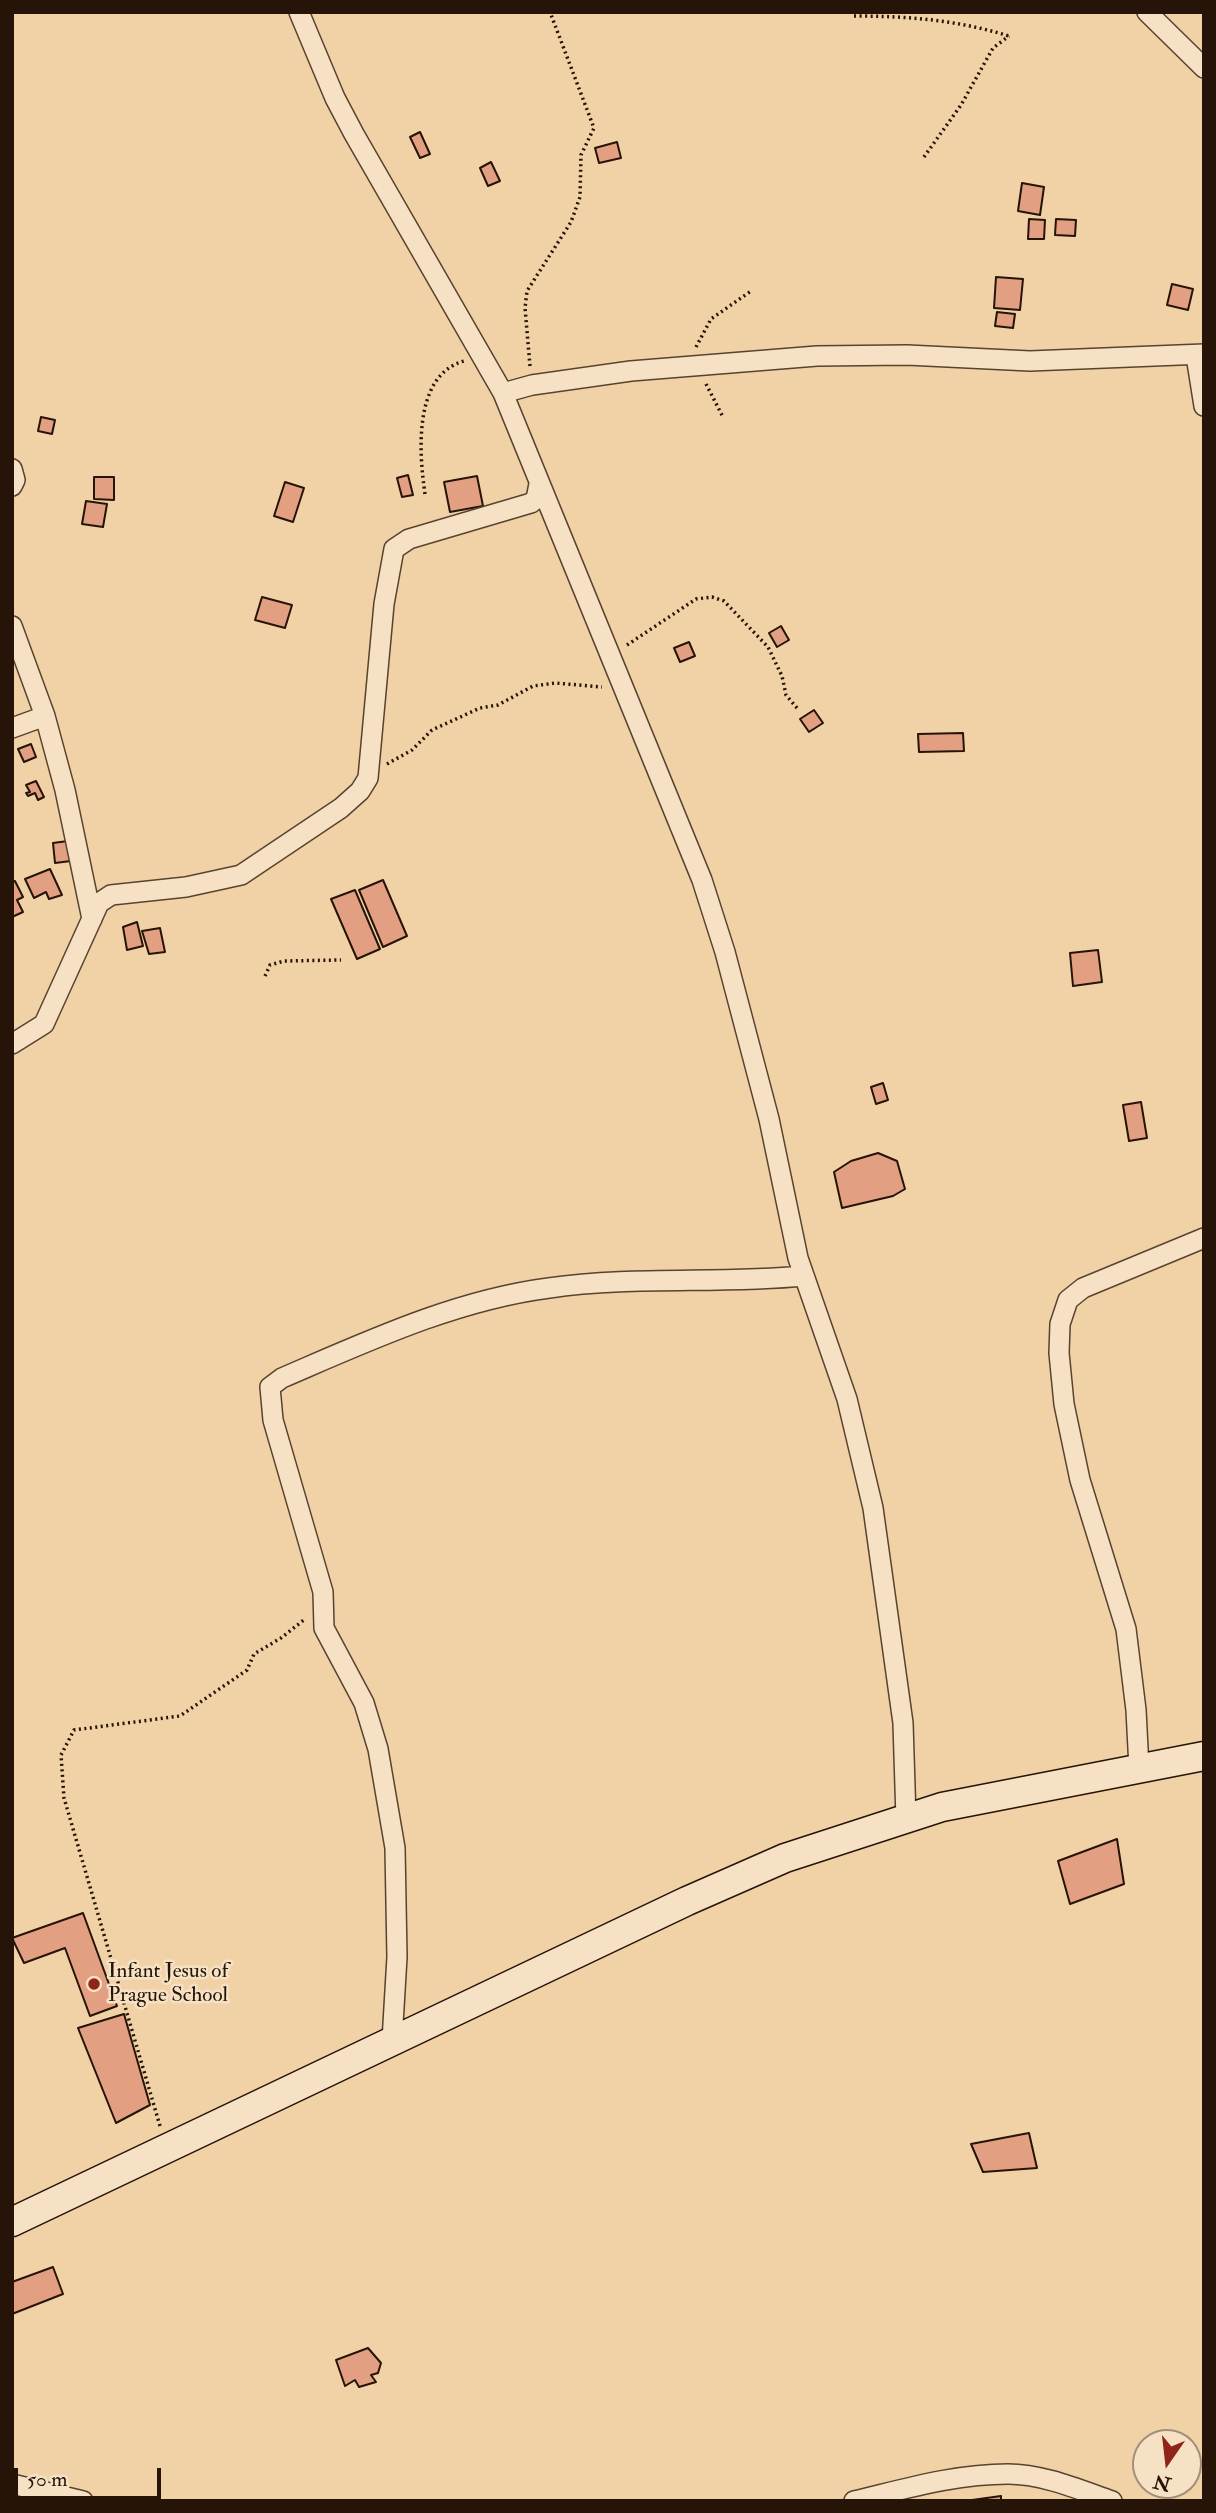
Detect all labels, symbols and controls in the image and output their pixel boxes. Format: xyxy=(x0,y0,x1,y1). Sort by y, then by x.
place label: Infant Jesus of Prague School xyxy=(108,1959,228,2009)
marker: Infant Jesus of Prague School xyxy=(86,1976,102,1992)
north arrow xyxy=(1132,2429,1202,2499)
scale bar xyxy=(18,2454,164,2498)
text: 50 m xyxy=(27,2466,68,2493)
text: N xyxy=(1151,2469,1174,2496)

